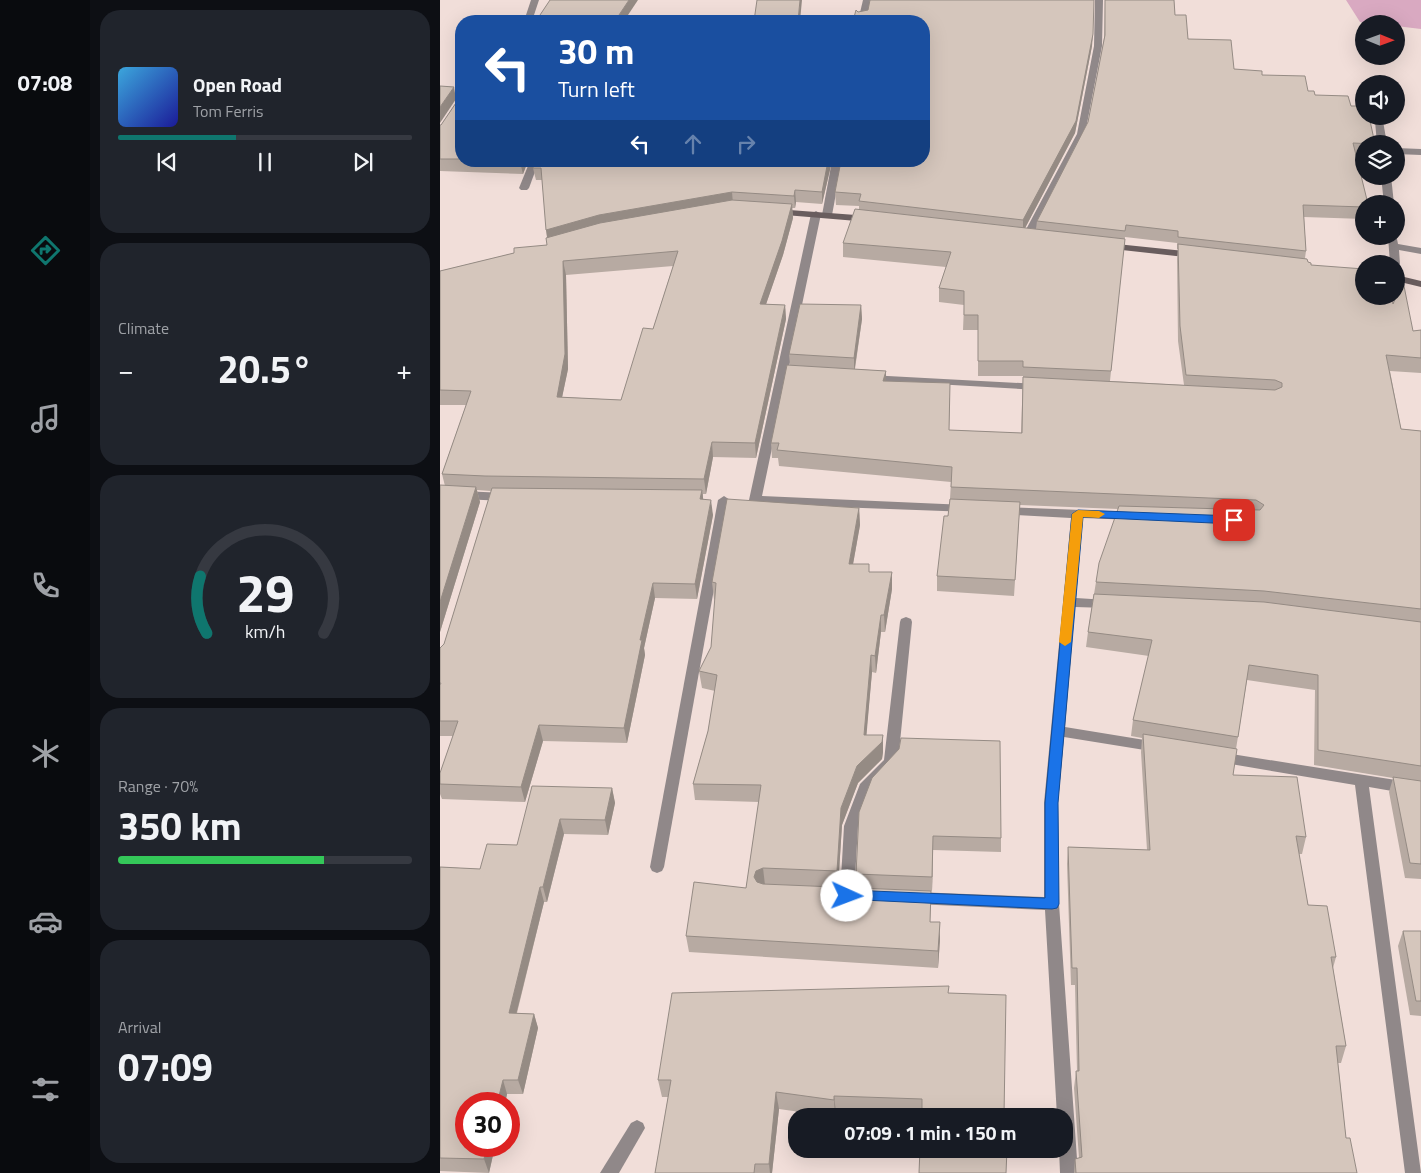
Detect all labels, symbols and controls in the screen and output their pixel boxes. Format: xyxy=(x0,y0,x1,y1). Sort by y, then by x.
north arrow xyxy=(1355,15,1405,65)
map controls xyxy=(1355,15,1405,305)
text: 30 m xyxy=(558,24,634,78)
icon: left xyxy=(475,35,540,100)
text: 07:08 xyxy=(18,66,72,100)
text: Open Road xyxy=(193,70,282,99)
text: Turn left xyxy=(558,72,635,106)
button: sound xyxy=(1355,75,1405,125)
text: Tom Ferris xyxy=(193,99,264,123)
icon: left xyxy=(626,130,654,158)
icon: ahead xyxy=(679,130,707,158)
icon: right xyxy=(732,130,760,158)
button: layers xyxy=(1355,135,1405,185)
icon: previous xyxy=(153,148,181,176)
icon: pause xyxy=(251,148,279,176)
icon: next xyxy=(349,148,377,176)
button: + xyxy=(1355,195,1405,245)
icon: directions xyxy=(28,233,63,268)
button: − xyxy=(1355,255,1405,305)
text: Climate xyxy=(118,316,169,340)
text: 20.5° xyxy=(218,340,312,398)
text: − xyxy=(118,348,134,391)
text: + xyxy=(396,348,412,391)
icon: music xyxy=(28,401,63,436)
pin xyxy=(1213,499,1255,541)
icon: arrive xyxy=(1220,506,1248,534)
text: 29 xyxy=(236,553,294,632)
icon: phone xyxy=(28,568,63,603)
text: km/h xyxy=(245,618,285,645)
icon: climate xyxy=(28,736,63,771)
text: Range · 70% xyxy=(118,774,198,798)
text: 350 km xyxy=(118,797,242,855)
position arrow xyxy=(820,869,872,921)
icon: car xyxy=(28,904,63,939)
text: Arrival xyxy=(118,1015,161,1039)
text: 07:09 xyxy=(118,1038,213,1096)
icon: filters xyxy=(28,1072,63,1107)
speed limit sign: 30 xyxy=(455,1092,520,1157)
text: 07:09 · 1 min · 150 m xyxy=(844,1118,1017,1147)

